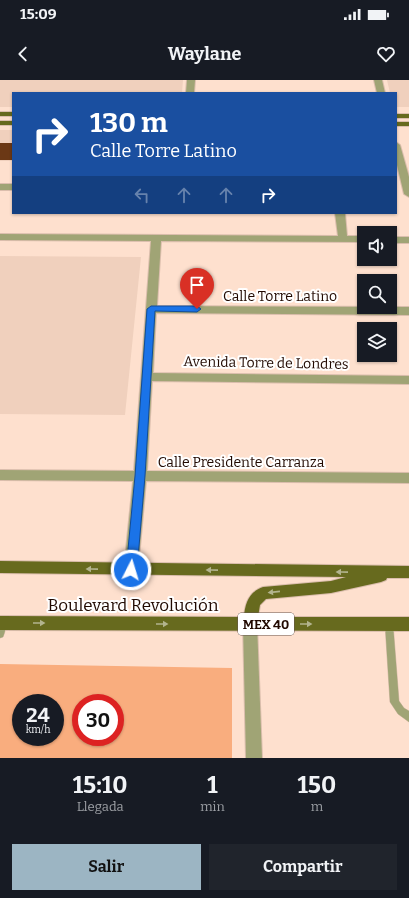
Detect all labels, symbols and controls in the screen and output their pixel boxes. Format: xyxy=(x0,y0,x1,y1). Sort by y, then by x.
text: 15:09 xyxy=(20,5,57,23)
icon: back xyxy=(12,43,34,65)
text: Waylane xyxy=(168,43,241,65)
icon: heart xyxy=(375,43,397,65)
text: 130 m xyxy=(90,106,168,139)
icon: right xyxy=(24,108,76,160)
text: Calle Torre Latino xyxy=(90,140,237,162)
icon: left xyxy=(131,184,153,206)
icon: ahead xyxy=(173,184,195,206)
icon: ahead xyxy=(215,184,237,206)
icon: right xyxy=(257,184,279,206)
map controls xyxy=(357,226,397,362)
button: sound xyxy=(357,226,397,266)
pin xyxy=(180,268,214,309)
icon: arrive xyxy=(186,274,208,296)
button: search xyxy=(357,274,397,314)
street label: Calle Torre Latino xyxy=(223,288,337,305)
button: layers xyxy=(357,322,397,362)
street label: Avenida Torre de Londres xyxy=(183,353,349,373)
street label: Calle Presidente Carranza xyxy=(158,454,325,471)
position arrow xyxy=(110,549,152,591)
one-way arrow xyxy=(85,566,98,572)
one-way arrow xyxy=(205,567,218,573)
one-way arrow xyxy=(336,568,348,575)
one-way arrow xyxy=(268,589,280,595)
street label: Boulevard Revolución xyxy=(47,595,219,616)
road number: MEX 40 xyxy=(238,613,294,635)
one-way arrow xyxy=(33,620,46,626)
one-way arrow xyxy=(156,621,169,627)
one-way arrow xyxy=(300,621,313,627)
speed limit sign: 30 xyxy=(72,694,124,746)
text: 24 xyxy=(26,703,50,727)
text: km/h xyxy=(26,724,50,736)
text: 15:10 xyxy=(73,771,127,799)
text: 1 xyxy=(207,771,218,799)
text: 150 xyxy=(297,771,336,799)
text: Llegada xyxy=(77,799,124,814)
text: min xyxy=(200,799,225,814)
text: m xyxy=(311,799,323,814)
button: Salir xyxy=(12,844,201,890)
button: Compartir xyxy=(209,844,397,890)

